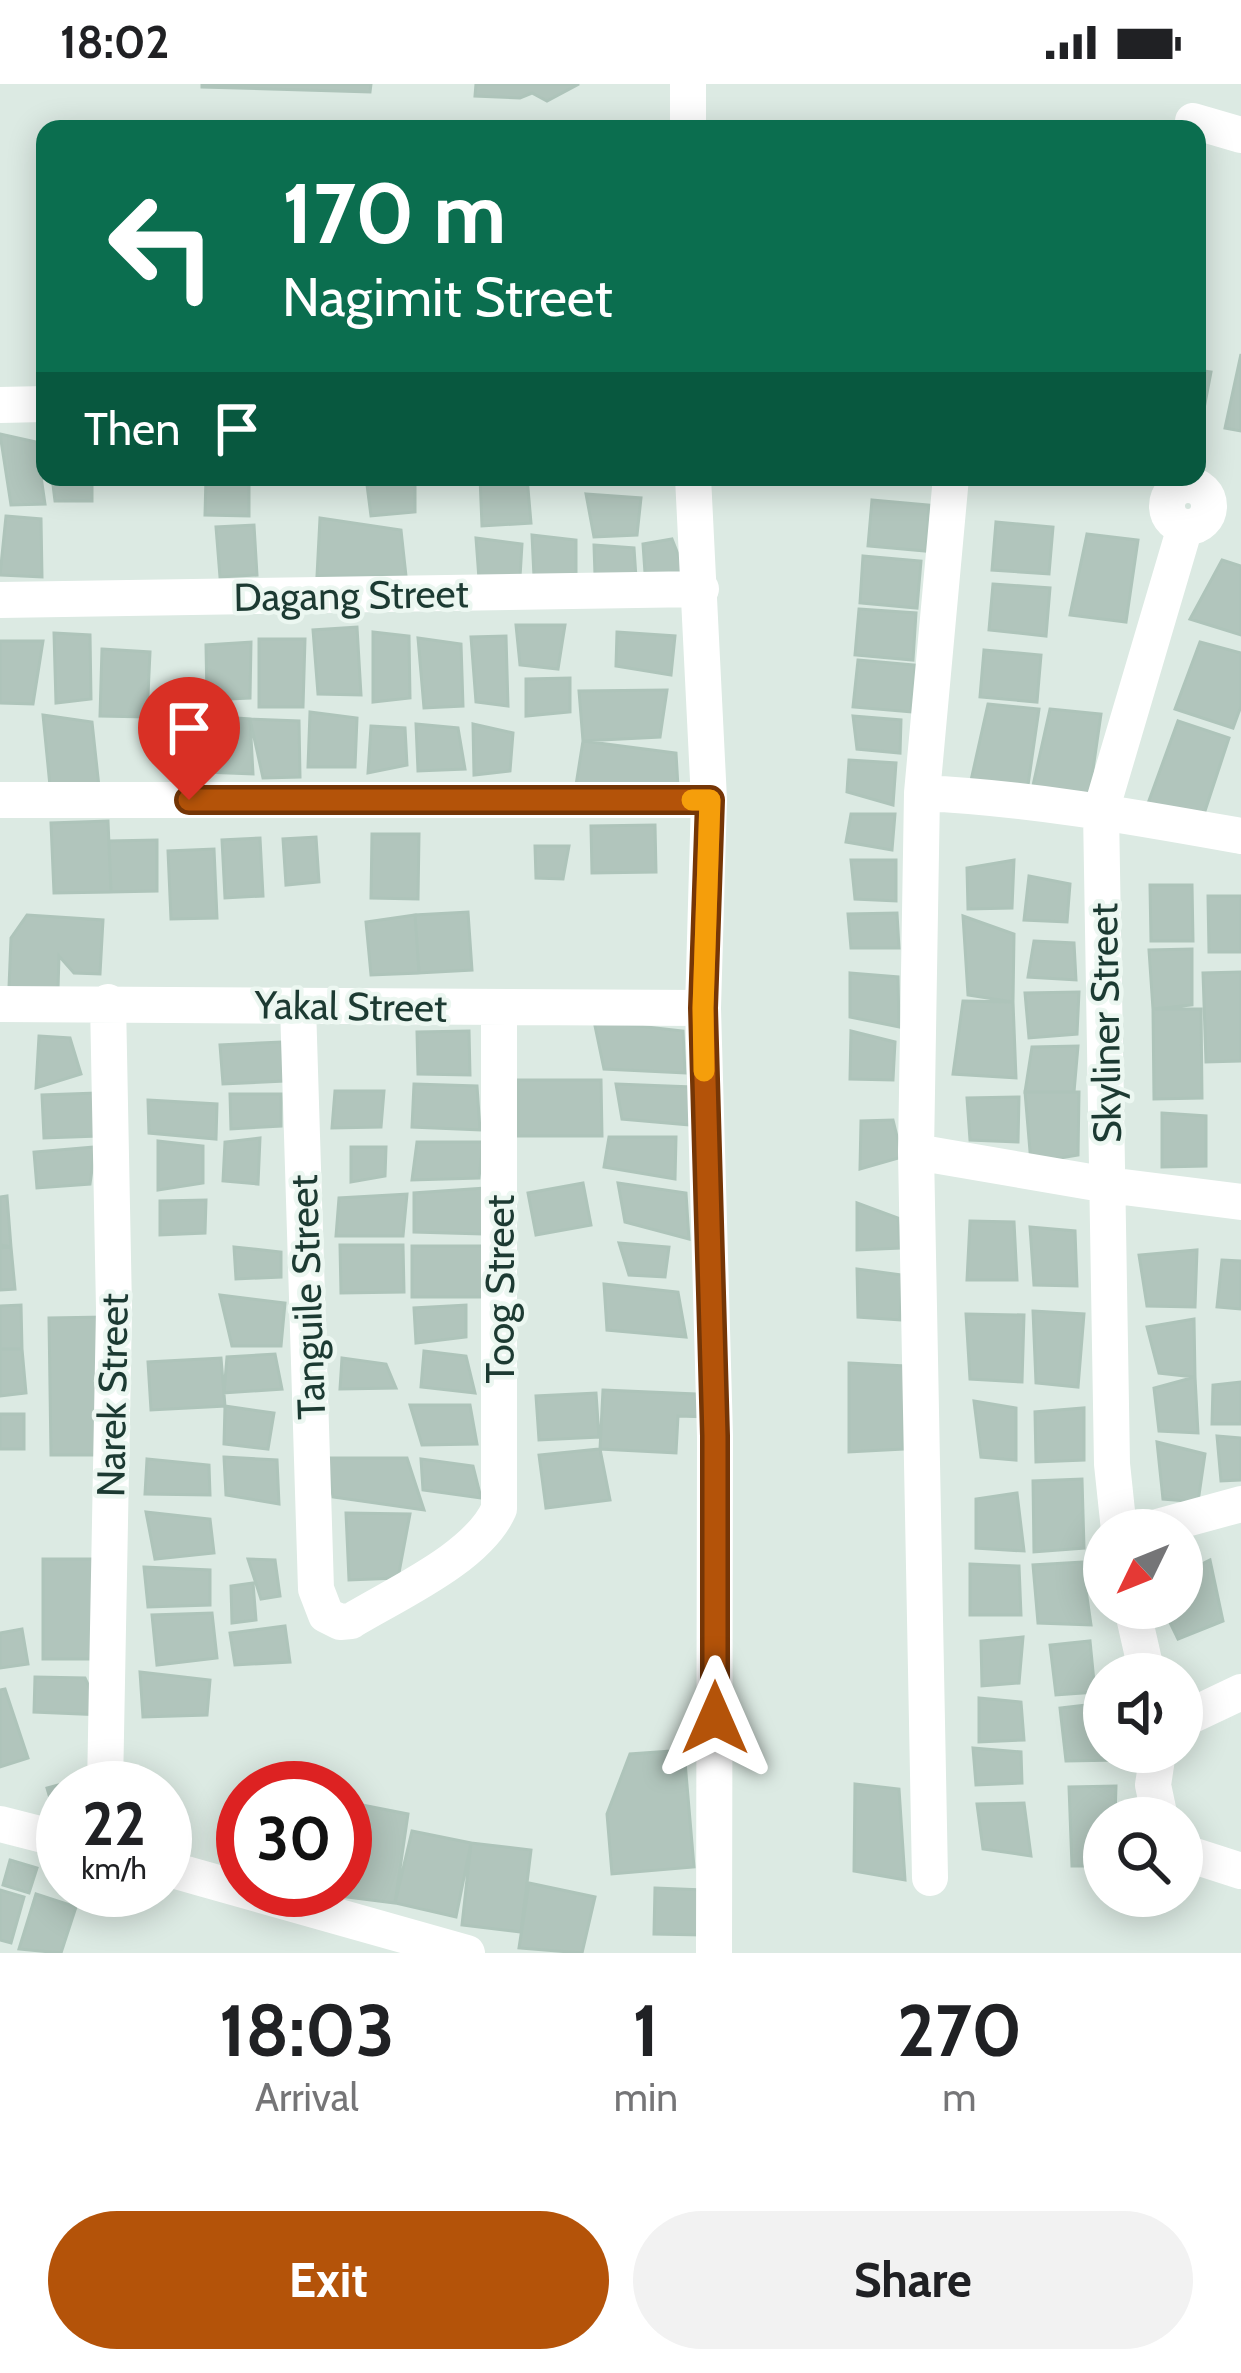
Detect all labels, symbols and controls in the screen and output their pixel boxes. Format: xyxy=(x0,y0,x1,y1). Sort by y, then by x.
text: 18:02 xyxy=(60,15,169,69)
text: 170 m xyxy=(282,162,506,264)
icon: left xyxy=(84,168,240,324)
text: Nagimit Street xyxy=(282,264,613,330)
icon: arrive xyxy=(204,396,270,462)
text: Then xyxy=(84,402,180,456)
street label: Dagang Street xyxy=(233,569,469,621)
pin xyxy=(138,677,240,800)
icon: arrive xyxy=(156,695,222,761)
street label: Skyliner Street xyxy=(1079,902,1131,1144)
street label: Yakal Street xyxy=(253,980,448,1032)
street label: Tanguile Street xyxy=(279,1174,335,1420)
street label: Toog Street xyxy=(476,1194,524,1384)
street label: Narek Street xyxy=(86,1293,138,1497)
north arrow xyxy=(1083,1509,1203,1629)
map controls xyxy=(1083,1509,1203,1917)
button: sound xyxy=(1083,1653,1203,1773)
position arrow xyxy=(652,1655,778,1781)
speed limit sign: 30 xyxy=(216,1761,372,1917)
text: 22 xyxy=(82,1787,146,1860)
button: search xyxy=(1083,1797,1203,1917)
text: km/h xyxy=(81,1850,147,1887)
text: 18:03 xyxy=(219,1987,395,2074)
text: 1 xyxy=(633,1987,659,2074)
text: 270 xyxy=(897,1987,1022,2074)
text: Arrival xyxy=(255,2073,359,2121)
text: min xyxy=(614,2073,678,2121)
text: m xyxy=(942,2073,977,2121)
button: Exit xyxy=(48,2211,609,2349)
button: Share xyxy=(633,2211,1193,2349)

